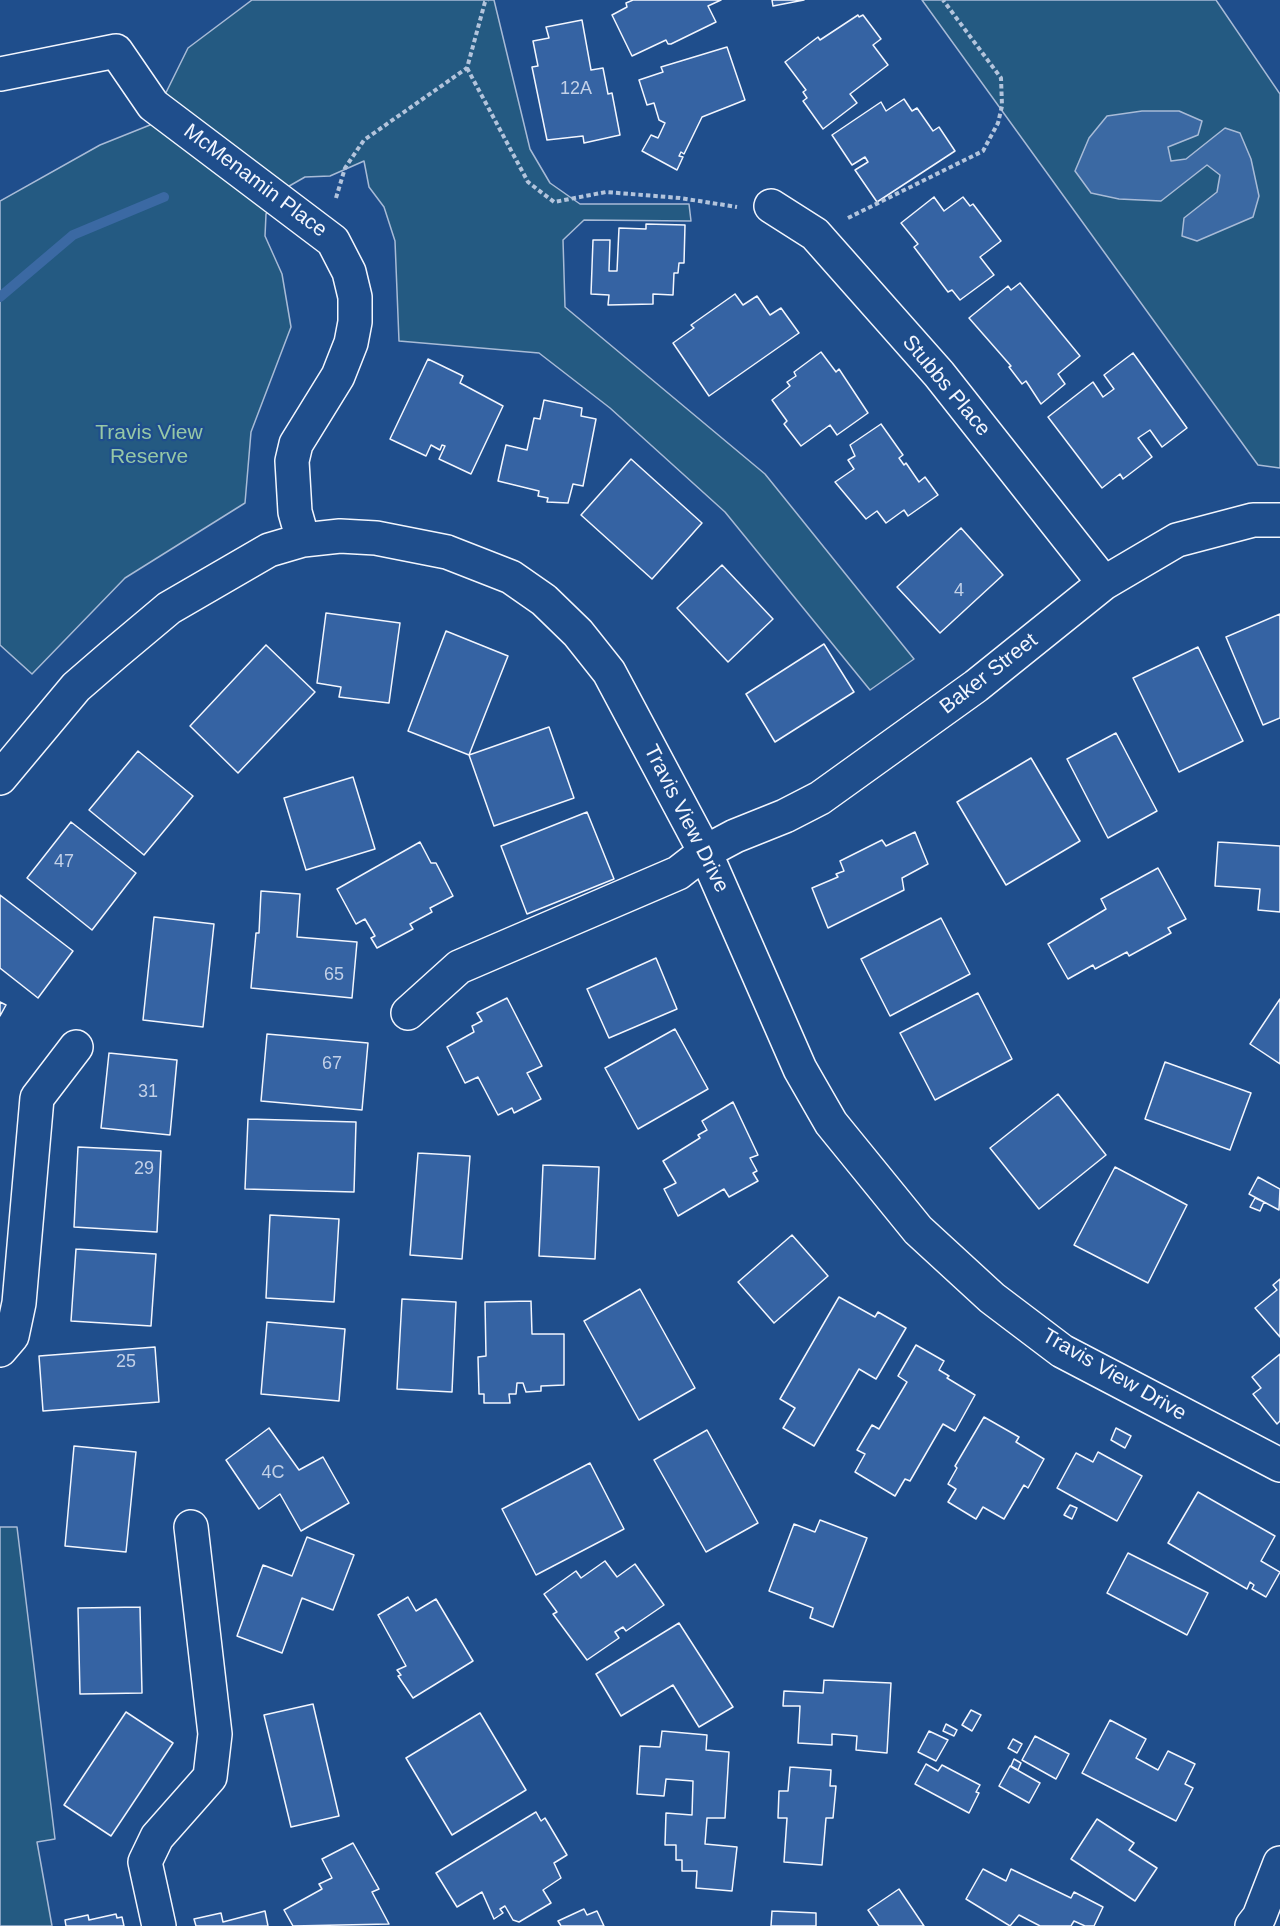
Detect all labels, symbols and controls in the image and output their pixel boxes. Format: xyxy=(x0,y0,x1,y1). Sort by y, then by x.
house number: 12A xyxy=(560,78,592,100)
street label: McMenamin Place xyxy=(178,119,332,243)
street label: Stubbs Place xyxy=(897,331,995,441)
park label: Travis View Reserve xyxy=(95,420,203,470)
house number: 4 xyxy=(954,580,964,602)
street label: Baker Street xyxy=(935,628,1043,720)
street label: Travis View Drive xyxy=(638,741,734,897)
house number: 47 xyxy=(54,851,74,873)
house number: 65 xyxy=(324,964,344,986)
house number: 67 xyxy=(322,1053,342,1075)
house number: 31 xyxy=(138,1081,158,1103)
house number: 29 xyxy=(134,1158,154,1180)
street label: Travis View Drive xyxy=(1037,1324,1191,1426)
house number: 25 xyxy=(116,1351,136,1373)
house number: 4C xyxy=(261,1462,285,1484)

